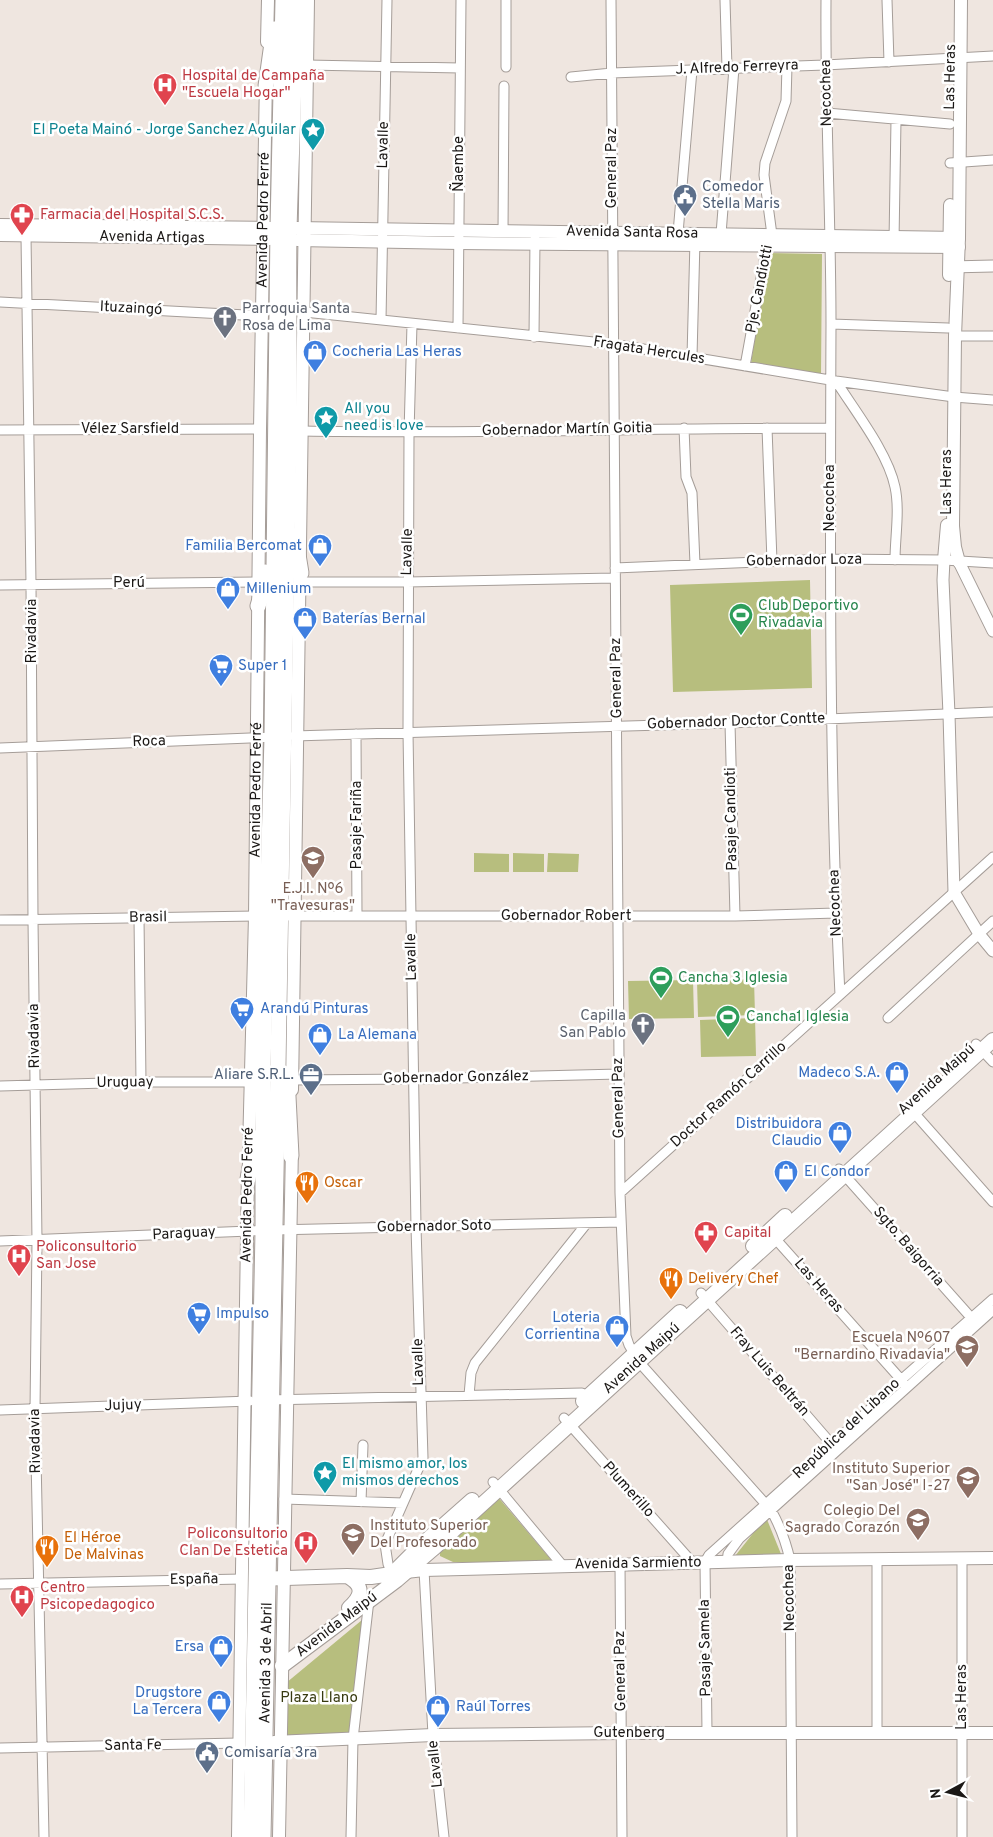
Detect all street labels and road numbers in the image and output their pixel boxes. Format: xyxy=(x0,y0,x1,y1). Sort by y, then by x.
street label: Las Heras xyxy=(941,44,961,110)
street label: J. Alfredo Ferreyra xyxy=(675,56,799,80)
street label: Necochea xyxy=(817,59,837,127)
street label: Lavalle xyxy=(374,121,394,169)
street label: General Paz xyxy=(603,128,622,208)
street label: Ñaembe xyxy=(449,136,469,192)
street label: Avenida Pedro Ferré xyxy=(253,152,274,288)
street label: Avenida Santa Rosa xyxy=(566,222,698,244)
street label: Avenida Artigas xyxy=(99,228,205,248)
street label: Pje. Candiotti xyxy=(742,243,778,335)
street label: Ituzaingó xyxy=(99,298,163,320)
street label: Fragata Hercules xyxy=(592,333,706,369)
street label: Gobernador Martín Goitia xyxy=(481,419,653,441)
street label: Vélez Sarsfield xyxy=(81,420,179,439)
street label: Las Heras xyxy=(938,449,957,515)
street label: Necochea xyxy=(821,464,840,532)
street label: Lavalle xyxy=(398,528,418,576)
street label: Gobernador Loza xyxy=(746,550,862,572)
street label: Perú xyxy=(113,574,145,593)
street label: Rivadavia xyxy=(23,599,42,663)
street label: General Paz xyxy=(607,637,627,719)
street label: Gobernador Doctor Contte xyxy=(646,709,826,735)
street label: Avenida Pedro Ferré xyxy=(246,722,266,858)
street label: Roca xyxy=(132,732,166,752)
street label: Pasaje Candioti xyxy=(722,767,742,871)
street label: Pasaje Fariña xyxy=(348,781,367,869)
street label: Necochea xyxy=(825,869,847,937)
street label: Gobernador Robert xyxy=(501,907,631,926)
street label: Brasil xyxy=(129,908,167,928)
street label: Lavalle xyxy=(402,933,422,981)
street label: Rivadavia xyxy=(25,1003,45,1069)
street label: Doctor Ramón Carrillo xyxy=(667,1038,791,1152)
street label: Avenida Maipú xyxy=(894,1040,980,1120)
street label: General Paz xyxy=(609,1057,629,1139)
street label: Gobernador González xyxy=(383,1067,529,1089)
street label: Uruguay xyxy=(96,1073,154,1093)
street label: Avenida Pedro Ferré xyxy=(237,1127,259,1263)
street label: Sgto. Baigorria xyxy=(868,1203,948,1291)
street label: Gobernador Soto xyxy=(376,1216,492,1238)
street label: Paraguay xyxy=(152,1223,216,1245)
street label: Las Heras xyxy=(789,1255,847,1317)
street label: Avenida Maipú xyxy=(599,1319,685,1399)
street label: Fray Luis Beltrán xyxy=(725,1323,813,1421)
street label: Lavalle xyxy=(409,1338,429,1386)
street label: República del Libano xyxy=(789,1374,905,1484)
street label: Jujuy xyxy=(104,1396,142,1416)
street label: Rivadavia xyxy=(26,1408,46,1474)
street label: Plumerillo xyxy=(598,1458,658,1522)
street label: Avenida Sarmiento xyxy=(574,1553,702,1575)
street label: Necochea xyxy=(780,1564,800,1632)
street label: España xyxy=(169,1570,219,1590)
street label: Avenida Maipú xyxy=(292,1588,382,1662)
street label: Pasaje Samela xyxy=(696,1599,716,1697)
street label: Avenida 3 de Abril xyxy=(256,1602,277,1724)
street label: General Paz xyxy=(611,1630,631,1712)
street label: Las Heras xyxy=(953,1664,972,1730)
street label: Gutenberg xyxy=(593,1724,665,1743)
street label: Santa Fe xyxy=(104,1736,162,1756)
street label: Lavalle xyxy=(424,1739,448,1789)

